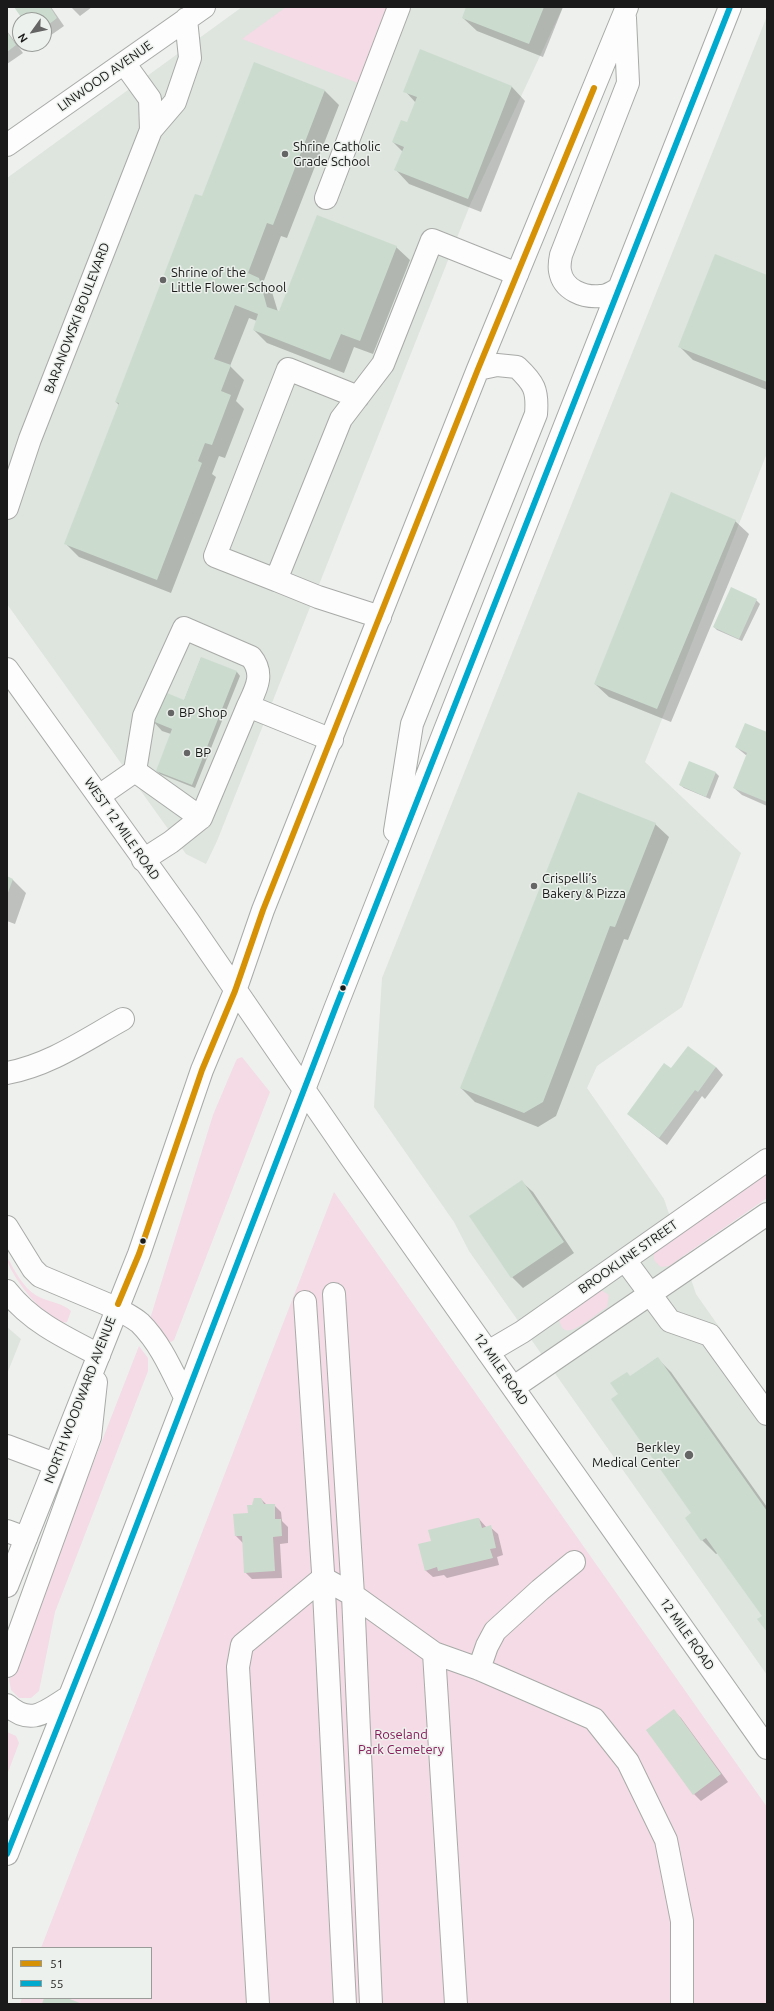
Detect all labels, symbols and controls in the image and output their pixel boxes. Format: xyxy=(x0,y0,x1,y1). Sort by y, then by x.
north arrow xyxy=(12,12,52,52)
text: N xyxy=(16,31,30,45)
street label: LINWOOD AVENUE xyxy=(55,37,155,115)
place label: Shrine Catholic Grade School xyxy=(293,139,380,170)
marker: Shrine Catholic Grade School xyxy=(280,149,290,159)
street label: BARANOWSKI BOULEVARD xyxy=(41,240,113,396)
place label: Shrine of the Little Flower School xyxy=(171,265,286,296)
marker: Shrine of the Little Flower School xyxy=(158,275,168,285)
place label: BP Shop xyxy=(179,705,227,721)
marker: BP Shop xyxy=(166,708,176,718)
place label: BP xyxy=(195,745,211,761)
marker: BP xyxy=(182,748,192,758)
street label: WEST 12 MILE ROAD xyxy=(81,775,163,883)
place label: Crispelli’s Bakery & Pizza xyxy=(542,871,626,902)
marker: Crispelli’s Bakery & Pizza xyxy=(529,881,539,891)
unlabelled marker xyxy=(338,983,348,993)
street label: BROOKLINE STREET xyxy=(575,1217,681,1297)
unlabelled marker xyxy=(138,1236,148,1246)
street label: NORTH WOODWARD AVENUE xyxy=(41,1314,119,1486)
street label: 12 MILE ROAD xyxy=(470,1330,532,1408)
place label: Berkley Medical Center xyxy=(592,1440,680,1471)
marker: Berkley Medical Center xyxy=(683,1449,695,1461)
street label: 12 MILE ROAD xyxy=(656,1595,718,1673)
park label: Roseland Park Cemetery xyxy=(358,1727,444,1758)
legend xyxy=(12,1947,152,1999)
text: 51 xyxy=(50,1957,64,1970)
text: 55 xyxy=(50,1977,64,1990)

